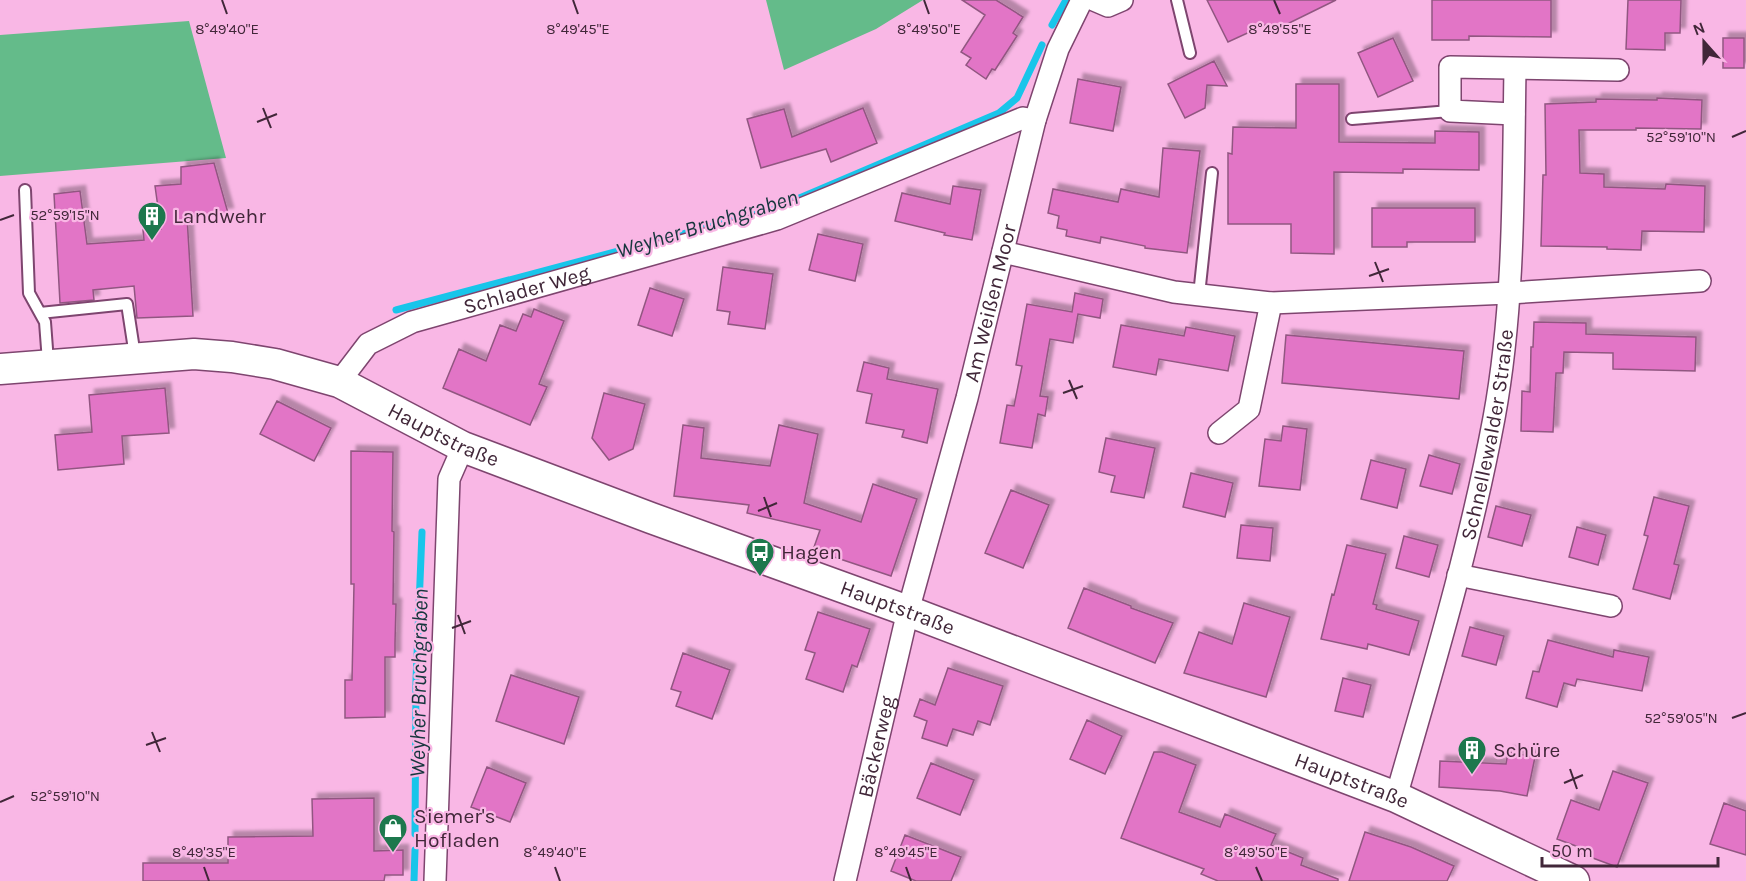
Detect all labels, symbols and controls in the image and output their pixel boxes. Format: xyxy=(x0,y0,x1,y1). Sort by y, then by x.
north arrow xyxy=(1674,12,1734,72)
text: N xyxy=(1690,18,1708,39)
text: 8°49'40"E xyxy=(195,20,259,38)
text: 8°49'45"E xyxy=(546,20,610,38)
text: 8°49'50"E xyxy=(897,20,961,38)
text: 8°49'55"E xyxy=(1248,20,1312,38)
text: 52°59'10"N xyxy=(1646,128,1716,146)
water label: Weyher Bruchgraben xyxy=(613,184,801,264)
building icon: Landwehr xyxy=(136,200,168,242)
place label: Landwehr xyxy=(173,204,266,228)
text: 52°59'15"N xyxy=(30,206,100,224)
street label: Am Weißen Moor xyxy=(959,221,1021,384)
street label: Schlader Weg xyxy=(461,260,593,319)
street label: Schnellewalder Straße xyxy=(1456,328,1518,543)
street label: Hauptstraße xyxy=(384,398,502,471)
bus stop icon: Hagen xyxy=(744,536,776,578)
place label: Hagen xyxy=(781,540,842,564)
street label: Hauptstraße xyxy=(837,575,958,640)
water label: Weyher Bruchgraben xyxy=(404,588,434,778)
street label: Bäckerweg xyxy=(853,693,900,800)
text: 52°59'05"N xyxy=(1644,709,1718,727)
building icon: Schüre xyxy=(1456,734,1488,776)
place label: Schüre xyxy=(1493,738,1560,762)
street label: Hauptstraße xyxy=(1291,748,1413,813)
text: 52°59'10"N xyxy=(30,787,100,805)
place label: Siemer's Hofladen xyxy=(414,804,500,852)
shop icon: Siemer's Hofladen xyxy=(377,812,409,854)
scale bar xyxy=(1542,830,1718,868)
text: 50 m xyxy=(1551,840,1593,862)
text: 8°49'35"E xyxy=(172,843,236,861)
text: 8°49'40"E xyxy=(523,843,587,861)
text: 8°49'45"E xyxy=(874,843,938,861)
text: 8°49'50"E xyxy=(1224,843,1288,861)

